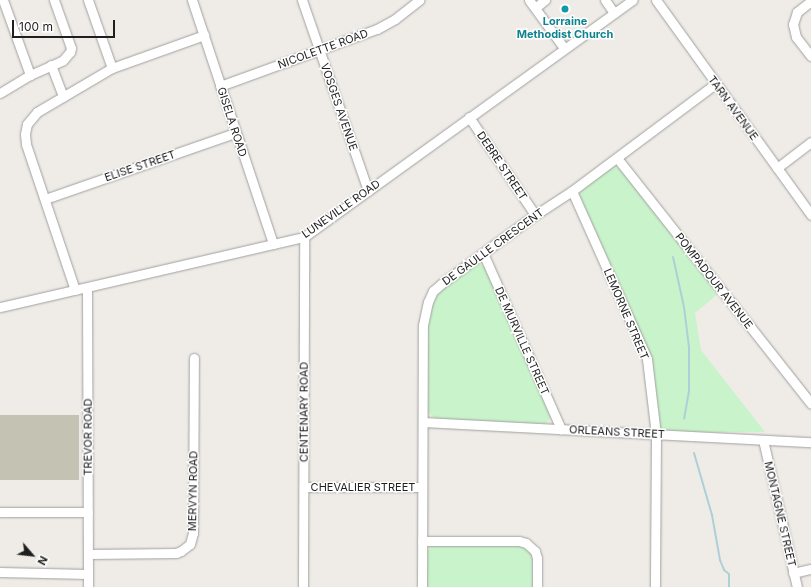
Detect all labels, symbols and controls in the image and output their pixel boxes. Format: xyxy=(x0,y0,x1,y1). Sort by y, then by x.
marker: Lorraine Methodist Church xyxy=(560,4,570,14)
scale bar xyxy=(14,12,117,38)
place label: Lorraine Methodist Church xyxy=(517,15,613,41)
text: 100 m xyxy=(19,19,53,34)
street label: NICOLETTE ROAD xyxy=(276,27,370,71)
street label: VOSGES AVENUE xyxy=(318,61,360,153)
street label: TARN AVENUE xyxy=(705,73,761,143)
street label: GISELA ROAD xyxy=(215,86,249,158)
street label: DEBRE STREET xyxy=(474,129,530,203)
street label: ELISE STREET xyxy=(103,148,177,184)
street label: LUNEVILLE ROAD xyxy=(299,177,383,241)
street label: DE GAULLE CRESCENT xyxy=(440,206,546,288)
street label: POMPADOUR AVENUE xyxy=(672,230,756,332)
street label: LEMORNE STREET xyxy=(601,266,651,362)
street label: DE MURVILLE STREET xyxy=(492,285,552,397)
street label: CENTENARY ROAD xyxy=(297,362,311,462)
street label: TREVOR ROAD xyxy=(81,398,95,476)
street label: ORLEANS STREET xyxy=(569,423,665,441)
street label: MERVYN ROAD xyxy=(186,451,200,531)
street label: MONTAGNE STREET xyxy=(761,460,799,568)
street label: CHEVALIER STREET xyxy=(311,480,415,494)
north arrow xyxy=(12,535,52,575)
text: N xyxy=(34,554,51,568)

